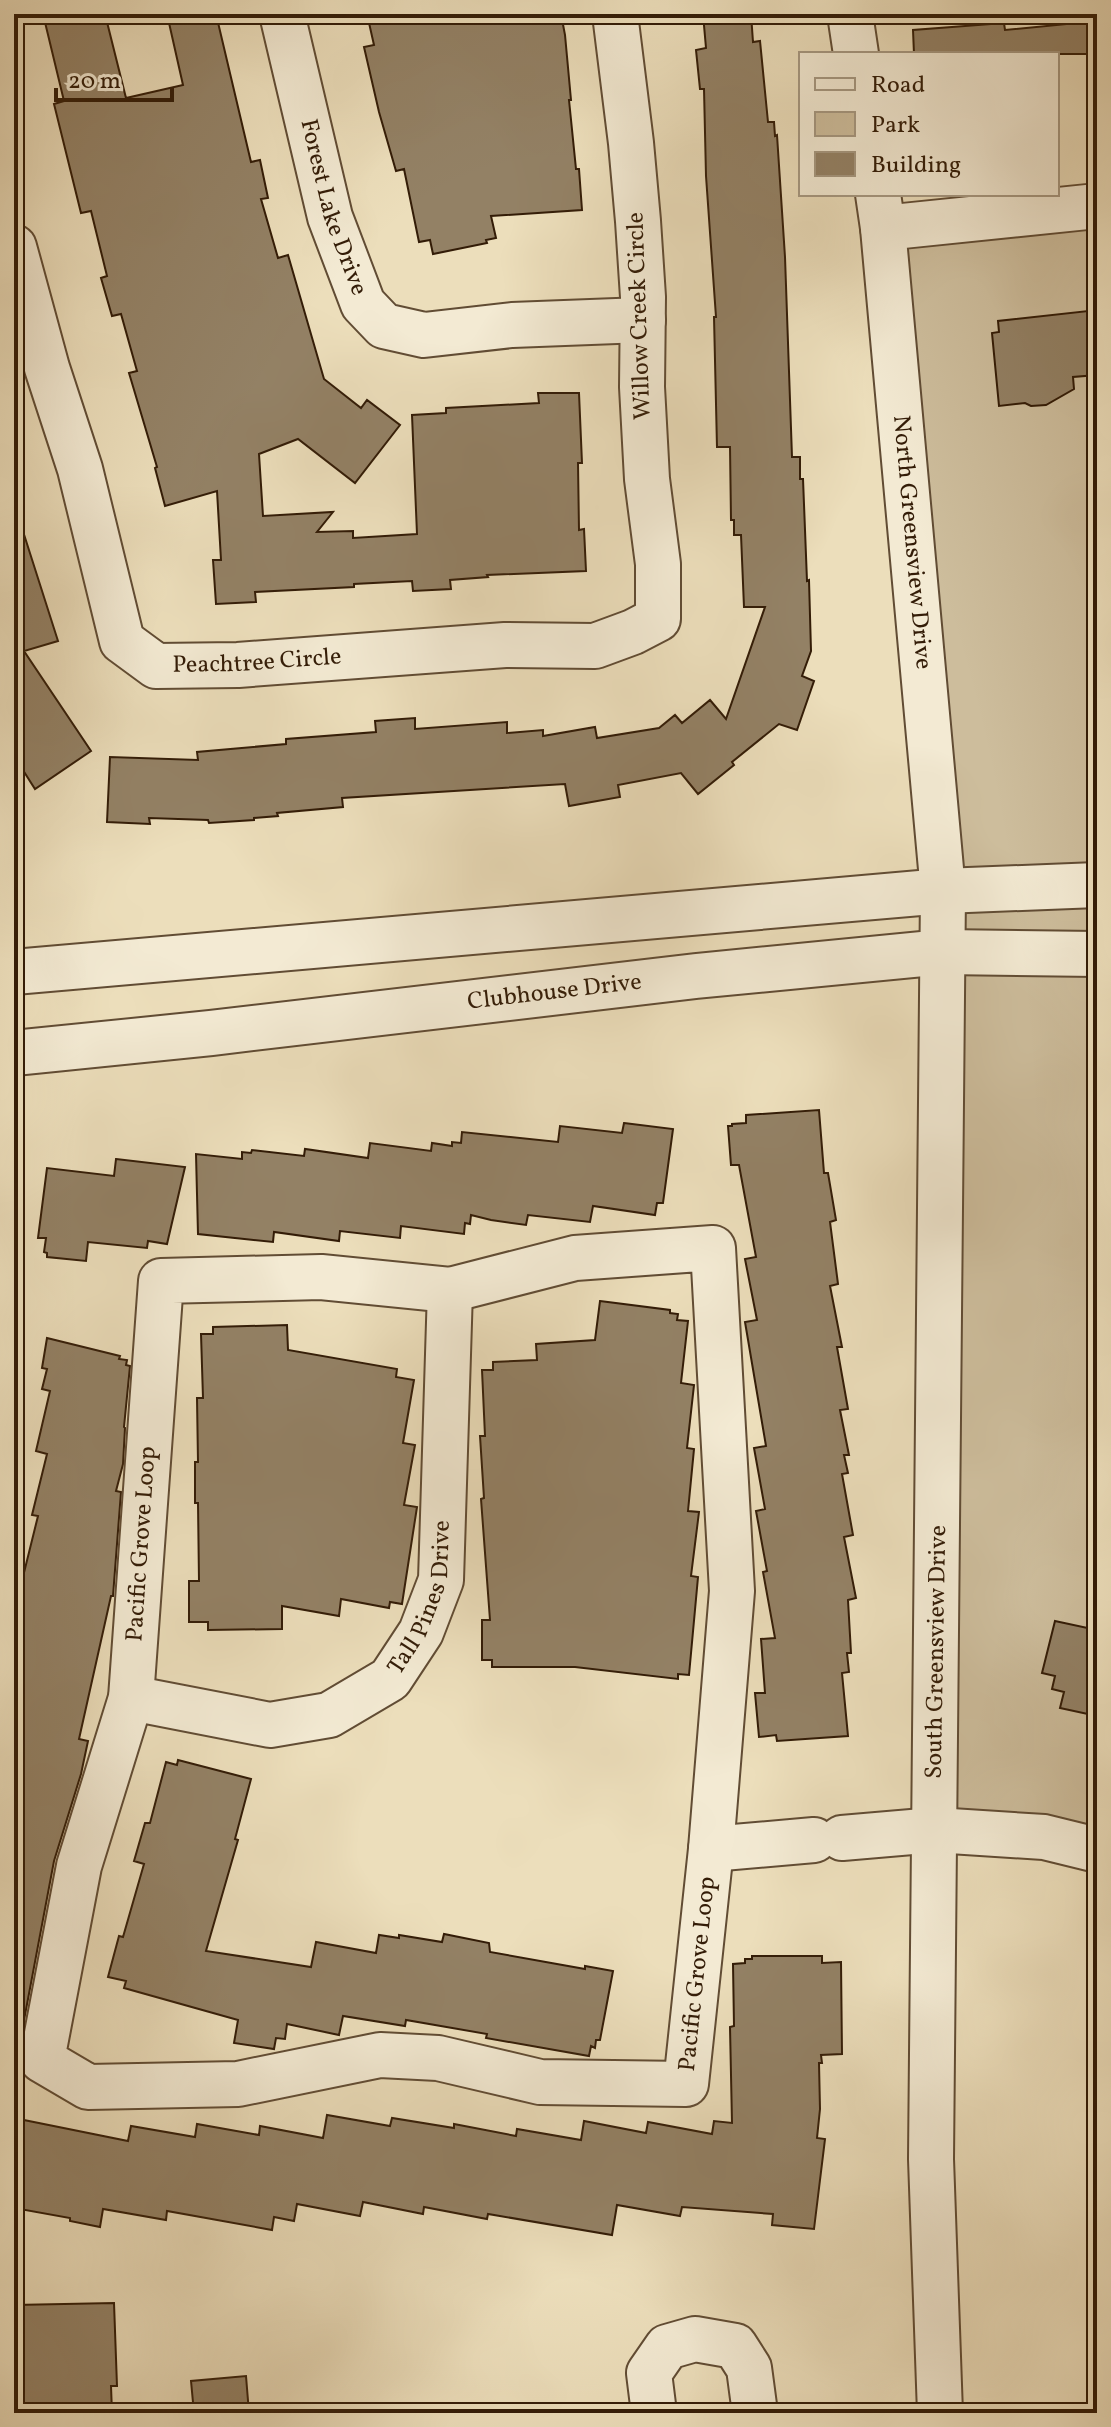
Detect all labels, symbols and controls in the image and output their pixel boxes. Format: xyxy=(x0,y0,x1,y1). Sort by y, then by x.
scale bar xyxy=(56,52,172,102)
legend xyxy=(799,52,1059,196)
text: 20 m xyxy=(68,65,121,99)
text: Road xyxy=(871,69,925,103)
text: Park xyxy=(871,109,920,143)
street label: Forest Lake Drive xyxy=(290,116,375,301)
text: Building xyxy=(871,149,961,183)
street label: Willow Creek Circle xyxy=(619,211,661,421)
street label: North Greensview Drive xyxy=(883,414,940,671)
street label: Peachtree Circle xyxy=(172,640,343,683)
street label: Clubhouse Drive xyxy=(466,966,644,1020)
street label: Pacific Grove Loop xyxy=(118,1445,166,1643)
street label: Tall Pines Drive xyxy=(380,1520,460,1682)
street label: South Greensview Drive xyxy=(918,1525,956,1779)
street label: Pacific Grove Loop xyxy=(671,1875,725,2073)

